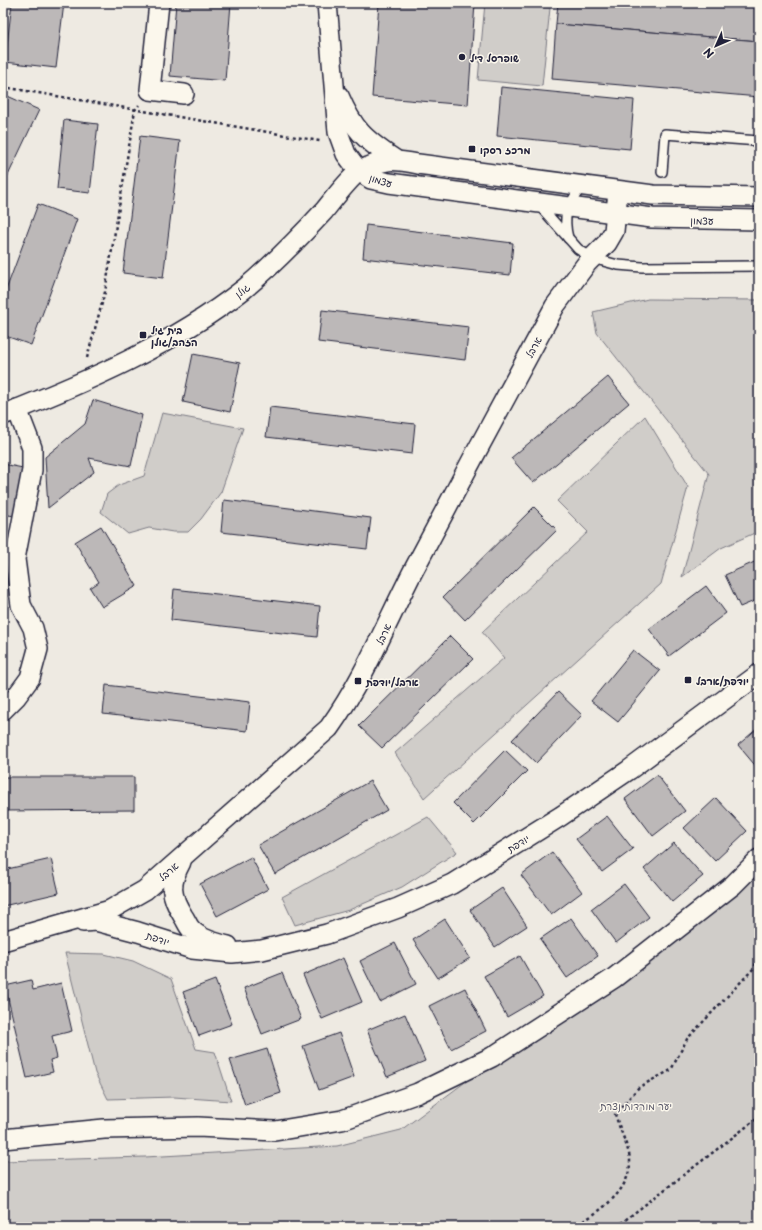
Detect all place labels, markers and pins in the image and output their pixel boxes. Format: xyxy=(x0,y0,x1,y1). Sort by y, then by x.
place label: שופרסל דיל xyxy=(470,50,519,65)
marker: שופרסל דיל xyxy=(457,52,467,62)
place label: מרכז רסקו xyxy=(480,142,531,157)
marker: מרכז רסקו xyxy=(467,144,477,154)
place label: בית גיל הזהב/גולן xyxy=(151,322,198,349)
marker: בית גיל הזהב/גולן xyxy=(138,330,148,340)
place label: יודפת/ארבל xyxy=(696,673,749,688)
place label: ארבל/יודפת xyxy=(365,674,419,689)
marker: יודפת/ארבל xyxy=(683,675,693,685)
marker: ארבל/יודפת xyxy=(353,676,363,686)

